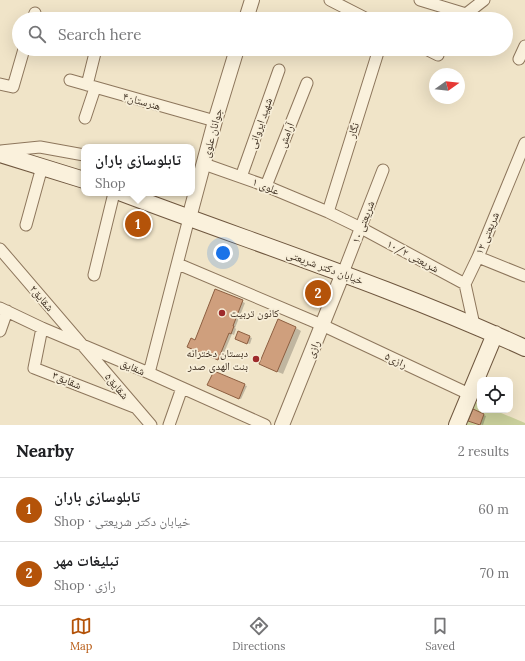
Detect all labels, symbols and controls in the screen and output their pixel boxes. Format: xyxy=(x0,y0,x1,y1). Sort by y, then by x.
search box xyxy=(12,12,513,56)
icon: search xyxy=(26,23,48,45)
text: Search here xyxy=(58,25,141,44)
north arrow xyxy=(429,68,465,104)
street label: هنرستان۴ xyxy=(122,89,163,113)
street label: شهید ایروانی xyxy=(245,96,275,150)
street label: جوانان علوی xyxy=(199,107,225,159)
street label: آرامش xyxy=(275,120,297,150)
street label: نگار xyxy=(344,121,362,140)
popup xyxy=(81,144,195,196)
text: تابلوسازی باران xyxy=(95,150,181,169)
street label: علوی ۱ xyxy=(250,174,282,198)
text: Shop xyxy=(95,175,126,192)
street label: شریعتی ۱۰ xyxy=(349,199,377,245)
pin: 1 xyxy=(125,209,151,239)
street label: شریعتی ۱۲ xyxy=(472,210,502,256)
street label: شریعتی ۱۰/۲ xyxy=(384,236,441,276)
your location xyxy=(213,243,233,263)
street label: خیابان دکتر شریعتی xyxy=(285,247,365,287)
pin: 2 xyxy=(305,278,331,308)
street label: شقایق۲ xyxy=(27,282,57,314)
place label: کانون تربیت xyxy=(230,306,279,320)
marker: کانون تربیت xyxy=(217,308,227,318)
street label: رازی xyxy=(303,338,323,360)
place label: دبستان دخترانه بنت الهدی صدر xyxy=(186,346,248,373)
street label: رازی۵ xyxy=(383,349,409,371)
marker: دبستان دخترانه بنت الهدی صدر xyxy=(251,354,261,364)
street label: شقایق xyxy=(119,356,147,378)
street label: شقایق۳ xyxy=(50,368,84,392)
street label: شقایق۵ xyxy=(102,370,132,402)
map controls xyxy=(477,377,513,413)
button: locate xyxy=(477,377,513,413)
text: Nearby xyxy=(16,440,74,462)
text: 2 results xyxy=(458,443,509,460)
text: تابلوسازی باران xyxy=(54,487,140,506)
text: 1 xyxy=(26,501,32,518)
text: 60 m xyxy=(478,501,509,518)
text: Shop · خیابان دکتر شریعتی xyxy=(54,513,190,530)
text: تبلیغات مهر xyxy=(54,551,119,570)
text: 2 xyxy=(26,565,32,582)
text: 70 m xyxy=(480,565,509,582)
text: Shop · رازی xyxy=(54,577,116,594)
tab: Map xyxy=(70,615,92,653)
tab: Directions xyxy=(232,615,285,653)
tab: Saved xyxy=(425,615,455,653)

